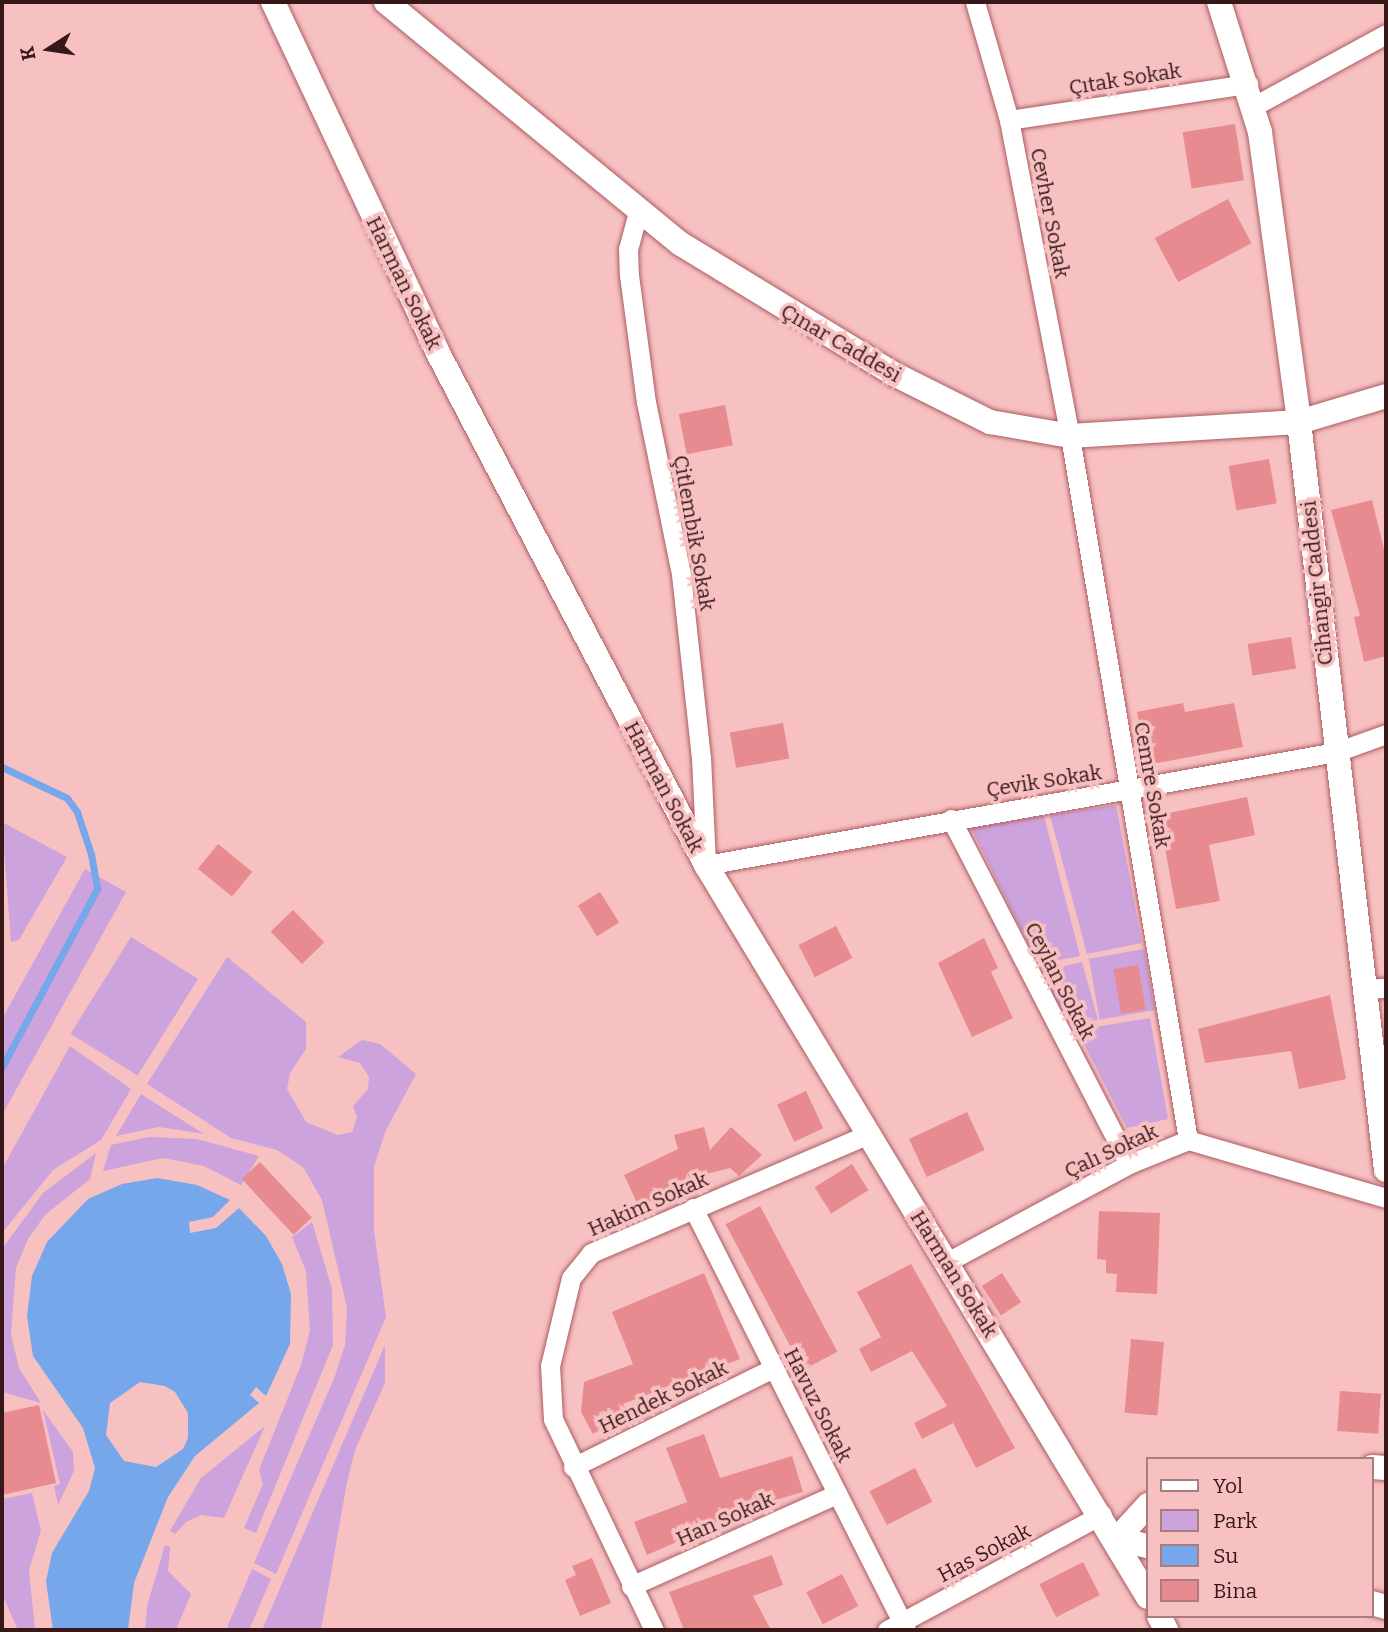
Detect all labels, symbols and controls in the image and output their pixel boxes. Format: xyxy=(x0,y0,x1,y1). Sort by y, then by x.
north arrow xyxy=(14,14,84,84)
text: K xyxy=(15,44,41,63)
street label: Çıtak Sokak xyxy=(1067,58,1183,100)
street label: Cevher Sokak xyxy=(1025,146,1075,280)
street label: Harman Sokak xyxy=(361,212,447,354)
street label: Çınar Caddesi xyxy=(776,298,906,388)
street label: Çitlembik Sokak xyxy=(668,453,720,613)
street label: Cihangir Caddesi xyxy=(1296,499,1338,667)
street label: Harman Sokak xyxy=(619,717,709,857)
street label: Cemre Sokak xyxy=(1128,720,1176,850)
street label: Çevik Sokak xyxy=(985,759,1103,803)
street label: Ceylan Sokak xyxy=(1020,918,1100,1044)
street label: Çalı Sokak xyxy=(1060,1118,1162,1184)
street label: Hakim Sokak xyxy=(584,1166,712,1242)
street label: Harman Sokak xyxy=(905,1206,1003,1342)
street label: Havuz Sokak xyxy=(778,1344,858,1466)
street label: Hendek Sokak xyxy=(594,1355,732,1439)
legend xyxy=(1146,1457,1374,1618)
text: Yol xyxy=(1213,1473,1243,1499)
street label: Han Sokak xyxy=(672,1486,778,1552)
text: Park xyxy=(1213,1508,1257,1534)
street label: Has Sokak xyxy=(933,1518,1035,1588)
text: Su xyxy=(1213,1543,1238,1569)
text: Bina xyxy=(1213,1578,1257,1604)

